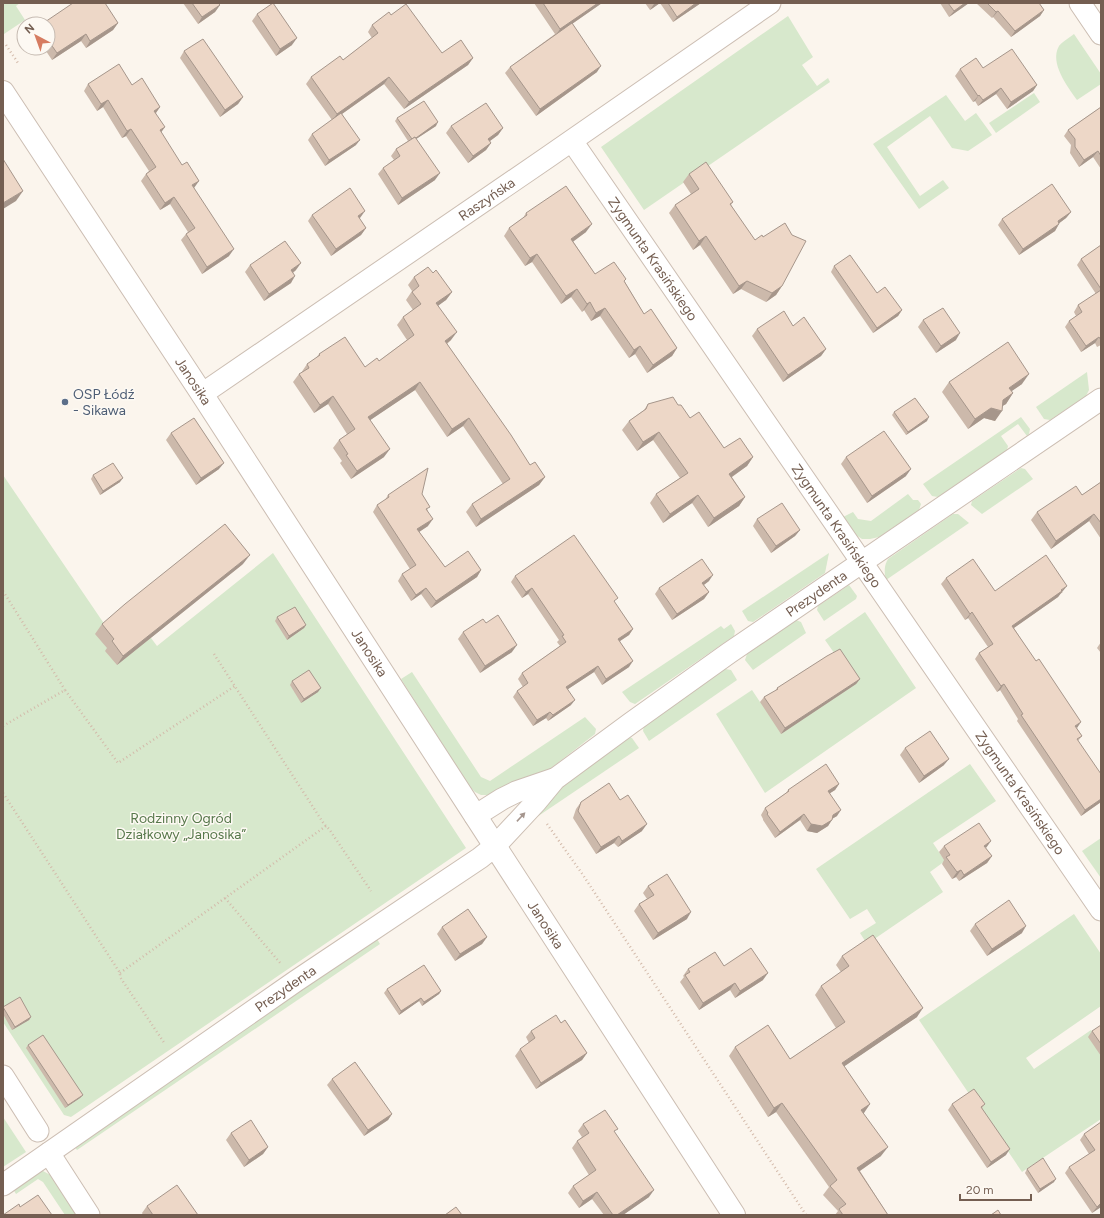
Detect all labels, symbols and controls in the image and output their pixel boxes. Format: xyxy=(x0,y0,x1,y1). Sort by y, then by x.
north arrow xyxy=(16,16,56,56)
text: N xyxy=(22,21,37,37)
street label: Raszyńska xyxy=(455,174,518,225)
street label: Zygmunta Krasińskiego xyxy=(604,194,701,324)
street label: Janosika xyxy=(171,354,215,408)
place label: OSP Łódź - Sikawa xyxy=(73,386,135,419)
marker: OSP Łódź - Sikawa xyxy=(60,397,70,407)
street label: Zygmunta Krasińskiego xyxy=(788,461,885,591)
street label: Prezydenta xyxy=(783,567,850,621)
street label: Janosika xyxy=(347,626,391,680)
street label: Zygmunta Krasińskiego xyxy=(971,728,1068,858)
park label: Rodzinny Ogród Działkowy „Janosika” xyxy=(116,810,246,843)
one-way arrow xyxy=(516,812,526,822)
street label: Janosika xyxy=(524,898,567,952)
street label: Prezydenta xyxy=(252,962,320,1016)
scale bar xyxy=(960,1176,1031,1202)
text: 20 m xyxy=(966,1183,994,1197)

